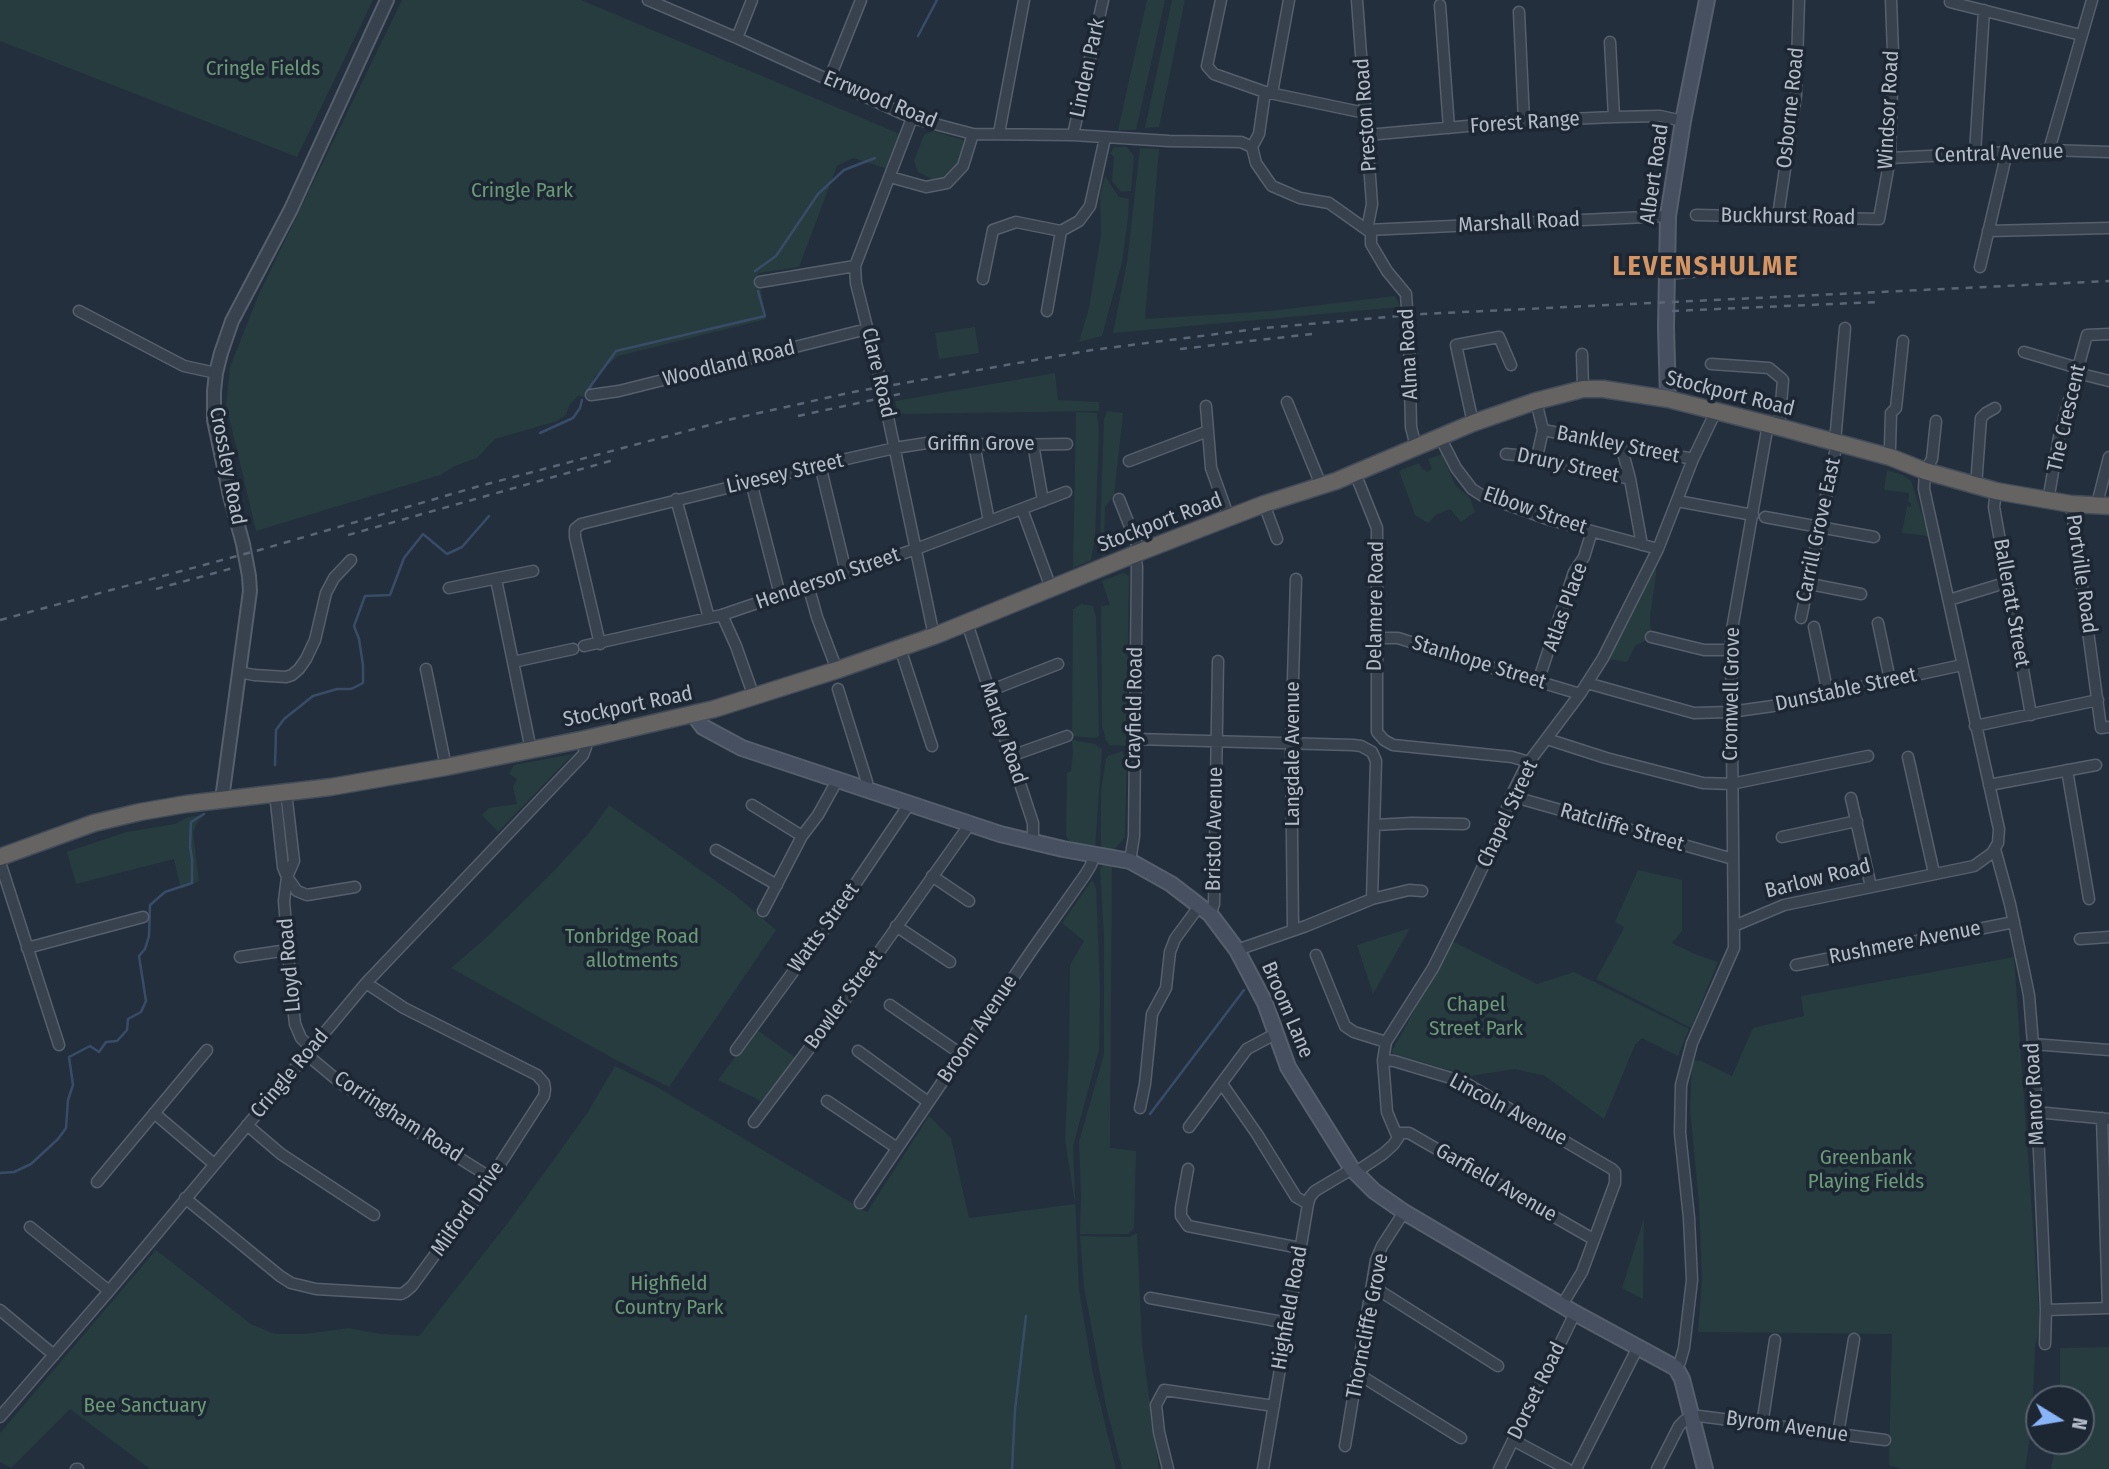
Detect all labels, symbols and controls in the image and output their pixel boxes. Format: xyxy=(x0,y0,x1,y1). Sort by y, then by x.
street label: Linden Park xyxy=(1065,16,1111,120)
street label: Osborne Road xyxy=(1772,46,1810,170)
street label: Windsor Road xyxy=(1873,50,1905,170)
park label: Cringle Fields xyxy=(206,56,320,82)
street label: Preston Road xyxy=(1349,57,1383,173)
street label: Errwood Road xyxy=(820,66,940,134)
street label: Forest Range xyxy=(1469,107,1581,139)
street label: Albert Road xyxy=(1636,122,1674,226)
street label: Central Avenue xyxy=(1934,139,2064,169)
park label: Cringle Park xyxy=(471,178,573,204)
street label: Buckhurst Road xyxy=(1720,203,1856,231)
street label: Marshall Road xyxy=(1457,207,1581,239)
district label: LEVENSHULME xyxy=(1614,250,1798,284)
street label: Alma Road xyxy=(1394,308,1424,400)
street label: Clare Road xyxy=(855,325,901,421)
street label: Woodland Road xyxy=(660,335,798,393)
street label: The Crescent xyxy=(2042,362,2092,474)
street label: Stockport Road xyxy=(1663,366,1797,422)
street label: Crossley Road xyxy=(203,405,251,527)
street label: Bankley Street xyxy=(1555,421,1681,469)
street label: Griffin Grove xyxy=(927,431,1035,457)
street label: Drury Street xyxy=(1515,443,1621,489)
street label: Livesey Street xyxy=(724,448,846,500)
street label: Carrill Grove East xyxy=(1791,456,1847,604)
street label: Elbow Street xyxy=(1480,482,1590,540)
street label: Stockport Road xyxy=(1094,488,1226,558)
street label: Portville Road xyxy=(2060,513,2102,635)
street label: Balleratt Street xyxy=(1987,537,2035,669)
street label: Delamere Road xyxy=(1362,541,1390,671)
street label: Henderson Street xyxy=(753,543,903,615)
street label: Atlas Place xyxy=(1538,559,1594,655)
street label: Cromwell Grove xyxy=(1718,627,1746,761)
street label: Stanhope Street xyxy=(1409,631,1549,695)
street label: Crayfield Road xyxy=(1121,646,1149,770)
street label: Dunstable Street xyxy=(1773,663,1919,717)
street label: Marley Road xyxy=(974,679,1032,787)
street label: Stockport Road xyxy=(561,681,695,733)
street label: Langdale Avenue xyxy=(1280,681,1306,827)
street label: Chapel Street xyxy=(1472,756,1544,872)
street label: Bristol Avenue xyxy=(1201,767,1229,891)
street label: Ratcliffe Street xyxy=(1557,798,1687,858)
street label: Barlow Road xyxy=(1763,854,1873,904)
street label: Watts Street xyxy=(783,878,865,978)
street label: Rushmere Avenue xyxy=(1827,916,1983,970)
street label: Lloyd Road xyxy=(273,917,307,1013)
park label: Tonbridge Road allotments xyxy=(565,924,699,974)
street label: Bowler Street xyxy=(800,946,888,1054)
street label: Broom Lane xyxy=(1255,958,1319,1062)
street label: Broom Avenue xyxy=(933,970,1023,1088)
park label: Chapel Street Park xyxy=(1429,992,1523,1042)
street label: Cringle Road xyxy=(246,1024,334,1124)
street label: Manor Road xyxy=(2020,1042,2050,1146)
street label: Corringham Road xyxy=(329,1066,467,1168)
street label: Lincoln Avenue xyxy=(1445,1068,1571,1152)
street label: Garfield Avenue xyxy=(1431,1138,1561,1228)
park label: Greenbank Playing Fields xyxy=(1808,1145,1924,1195)
street label: Milford Drive xyxy=(426,1157,510,1261)
street label: Highfield Road xyxy=(1267,1244,1313,1372)
street label: Thorncliffe Grove xyxy=(1342,1251,1394,1401)
park label: Highfield Country Park xyxy=(614,1271,724,1321)
street label: Dorset Road xyxy=(1503,1338,1571,1444)
north arrow xyxy=(2025,1385,2095,1455)
park label: Bee Sanctuary xyxy=(84,1393,206,1419)
street label: Byrom Avenue xyxy=(1724,1406,1850,1448)
text: N xyxy=(2067,1416,2092,1431)

